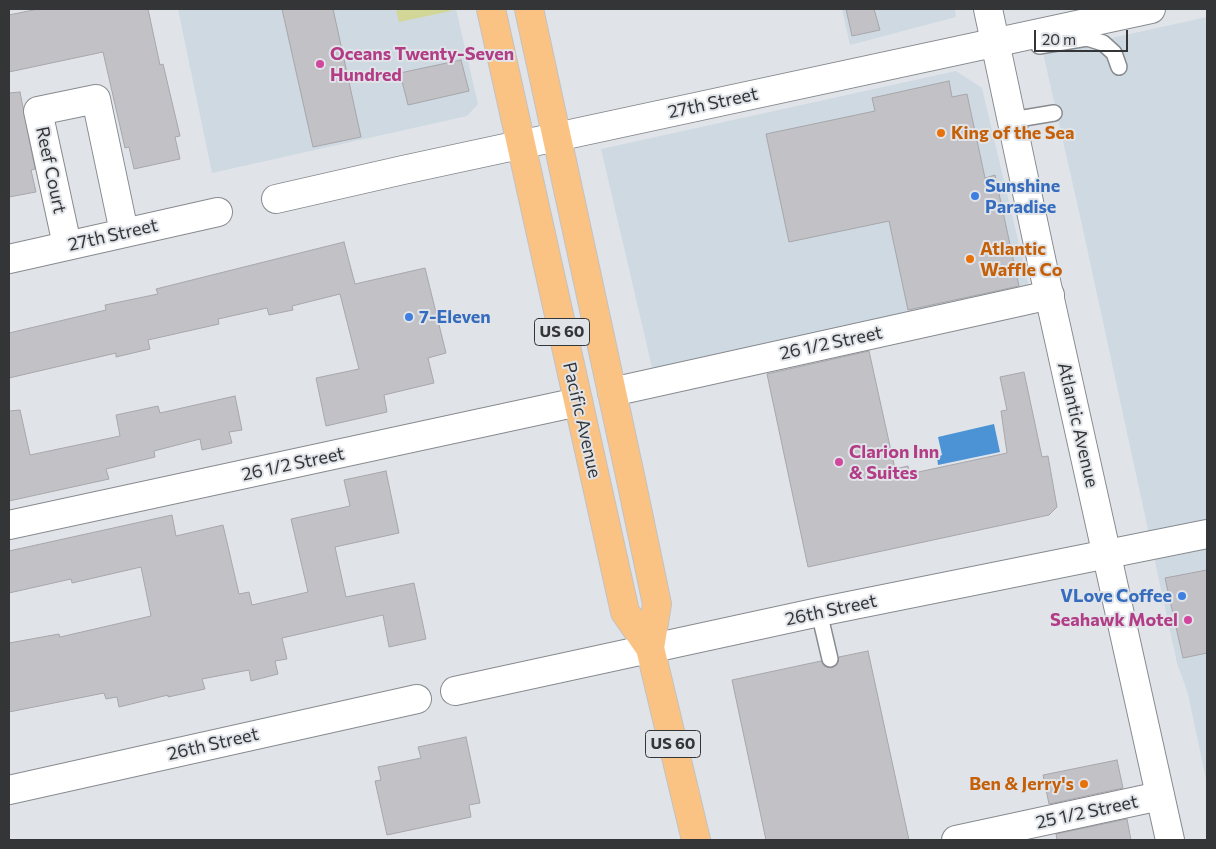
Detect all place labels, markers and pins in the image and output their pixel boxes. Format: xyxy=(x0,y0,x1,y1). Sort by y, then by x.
place label: Oceans Twenty-Seven Hundred xyxy=(330,43,514,86)
marker: Oceans Twenty-Seven Hundred xyxy=(314,58,326,70)
place label: King of the Sea xyxy=(951,122,1075,144)
marker: King of the Sea xyxy=(935,127,947,139)
place label: Sunshine Paradise xyxy=(985,175,1060,218)
marker: Sunshine Paradise xyxy=(969,190,981,202)
place label: Atlantic Waffle Co xyxy=(980,238,1062,280)
marker: Atlantic Waffle Co xyxy=(964,253,976,265)
place label: 7-Eleven xyxy=(419,306,491,328)
marker: 7-Eleven xyxy=(403,311,415,323)
place label: Clarion Inn & Suites xyxy=(849,441,939,484)
marker: Clarion Inn & Suites xyxy=(833,456,845,468)
place label: VLove Coffee xyxy=(1060,585,1172,607)
marker: VLove Coffee xyxy=(1176,590,1188,602)
place label: Seahawk Motel xyxy=(1050,609,1178,631)
marker: Seahawk Motel xyxy=(1182,614,1194,626)
place label: Ben & Jerry's xyxy=(969,773,1074,795)
marker: Ben & Jerry's xyxy=(1078,778,1090,790)

